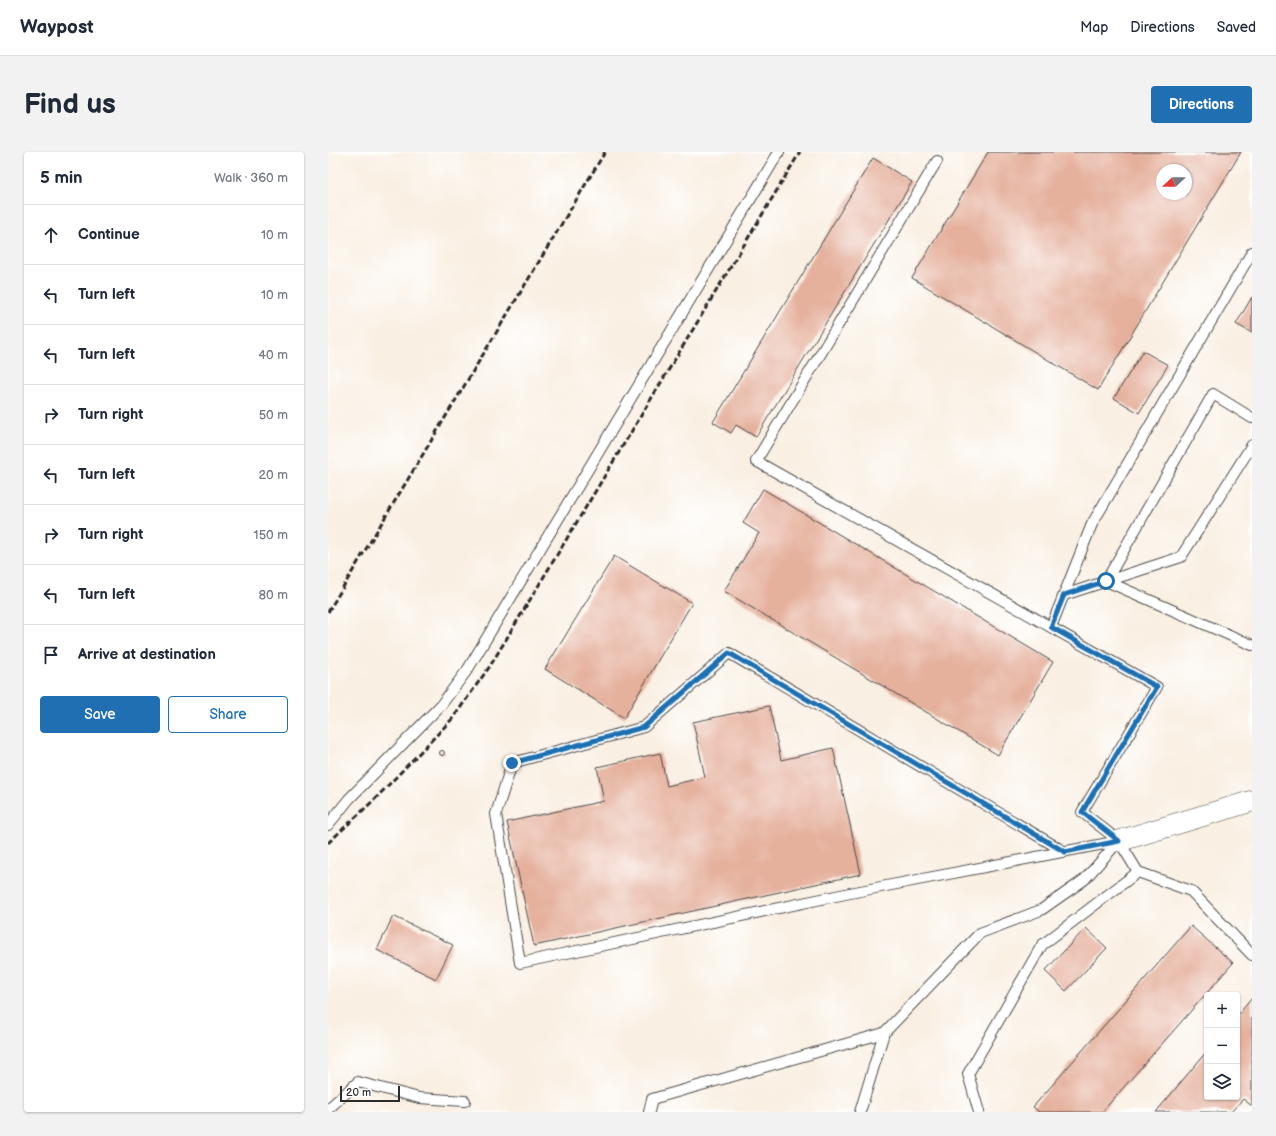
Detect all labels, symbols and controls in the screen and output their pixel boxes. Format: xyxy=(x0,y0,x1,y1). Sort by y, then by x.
text: Waypost xyxy=(20,16,94,39)
text: Map xyxy=(1080,19,1108,36)
text: Directions xyxy=(1130,19,1195,36)
text: Saved xyxy=(1217,19,1256,36)
button: Directions xyxy=(1151,86,1252,123)
text: Find us xyxy=(24,88,116,121)
north arrow xyxy=(1156,164,1192,200)
text: 5 min xyxy=(40,168,83,188)
text: Walk · 360 m xyxy=(214,170,288,186)
icon: ahead xyxy=(40,224,62,246)
text: Continue xyxy=(78,225,140,244)
text: 10 m xyxy=(261,227,288,243)
icon: left xyxy=(40,284,62,306)
text: Turn left xyxy=(78,285,135,304)
text: 10 m xyxy=(261,287,288,303)
icon: left xyxy=(40,344,62,366)
text: Turn left xyxy=(78,345,135,364)
text: 40 m xyxy=(258,347,288,363)
icon: right xyxy=(40,404,62,426)
text: Turn right xyxy=(78,405,143,424)
text: 50 m xyxy=(259,407,288,423)
icon: left xyxy=(40,464,62,486)
text: Turn left xyxy=(78,465,135,484)
text: 20 m xyxy=(258,467,288,483)
icon: right xyxy=(40,524,62,546)
text: Turn right xyxy=(78,525,143,544)
text: 150 m xyxy=(254,527,288,543)
route start xyxy=(1097,572,1115,590)
icon: left xyxy=(40,584,62,606)
text: Turn left xyxy=(78,585,135,604)
text: 80 m xyxy=(259,587,288,603)
icon: arrive xyxy=(40,644,62,666)
text: Arrive at destination xyxy=(78,645,216,664)
button: Save xyxy=(40,696,160,733)
button: Share xyxy=(168,696,288,733)
route end xyxy=(503,754,521,772)
map controls xyxy=(1204,992,1240,1100)
button: + xyxy=(1204,992,1240,1028)
button: − xyxy=(1204,1028,1240,1064)
button: layers xyxy=(1204,1064,1240,1100)
scale bar xyxy=(340,1084,400,1103)
text: 20 m xyxy=(346,1086,371,1099)

